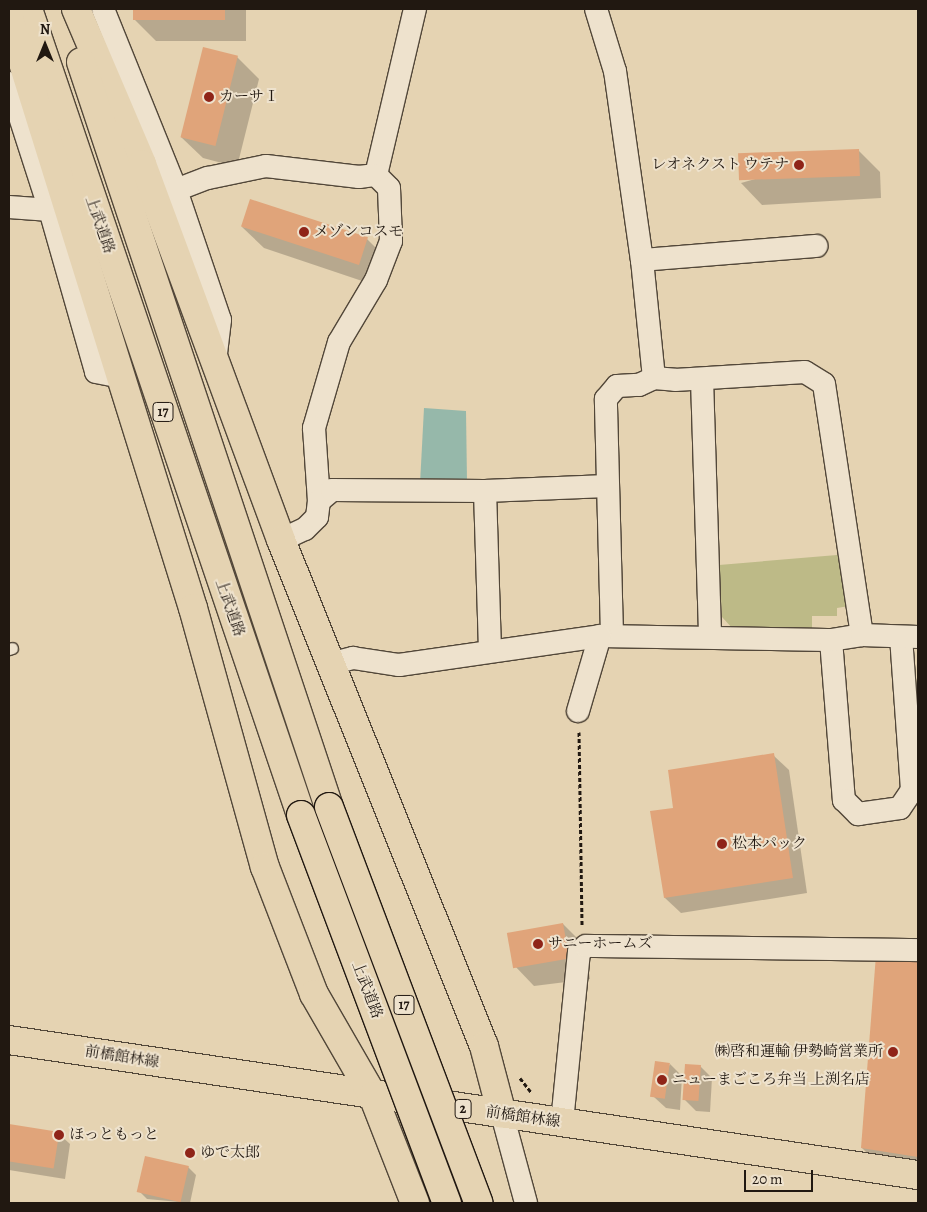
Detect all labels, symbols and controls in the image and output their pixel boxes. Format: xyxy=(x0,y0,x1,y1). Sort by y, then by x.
north arrow xyxy=(20,20,70,70)
text: N xyxy=(40,20,50,39)
place label: カーサⅠ xyxy=(219,88,279,106)
marker: カーサⅠ xyxy=(203,91,215,103)
place label: レオネクスト ウテナ xyxy=(651,156,789,174)
marker: レオネクスト ウテナ xyxy=(793,159,805,171)
street label: 上武道路 xyxy=(82,194,118,256)
place label: メゾンコスモ xyxy=(314,223,404,241)
marker: メゾンコスモ xyxy=(298,226,310,238)
road number: 17 xyxy=(152,401,174,424)
street label: 上武道路 xyxy=(212,577,248,639)
place label: 松本パック xyxy=(732,835,807,853)
marker: 松本パック xyxy=(716,838,728,850)
place label: サニーホームズ xyxy=(548,935,653,953)
marker: サニーホームズ xyxy=(532,938,544,950)
street label: 上武道路 xyxy=(348,959,386,1021)
road number: 17 xyxy=(393,994,415,1016)
street label: 前橋館林線 xyxy=(84,1042,160,1072)
place label: ㈱啓和運輸 伊勢崎営業所 xyxy=(715,1043,883,1061)
marker: ㈱啓和運輸 伊勢崎営業所 xyxy=(887,1046,899,1058)
place label: ニューまごころ弁当 上渕名店 xyxy=(672,1071,870,1089)
marker: ニューまごころ弁当 上渕名店 xyxy=(656,1074,668,1086)
road number: 2 xyxy=(454,1098,472,1120)
street label: 前橋館林線 xyxy=(485,1103,561,1131)
place label: ほっともっと xyxy=(69,1126,159,1144)
marker: ほっともっと xyxy=(53,1129,65,1141)
place label: ゆで太郎 xyxy=(200,1144,260,1162)
marker: ゆで太郎 xyxy=(184,1147,196,1159)
scale bar xyxy=(747,1160,816,1192)
text: 20 m xyxy=(752,1169,783,1189)

